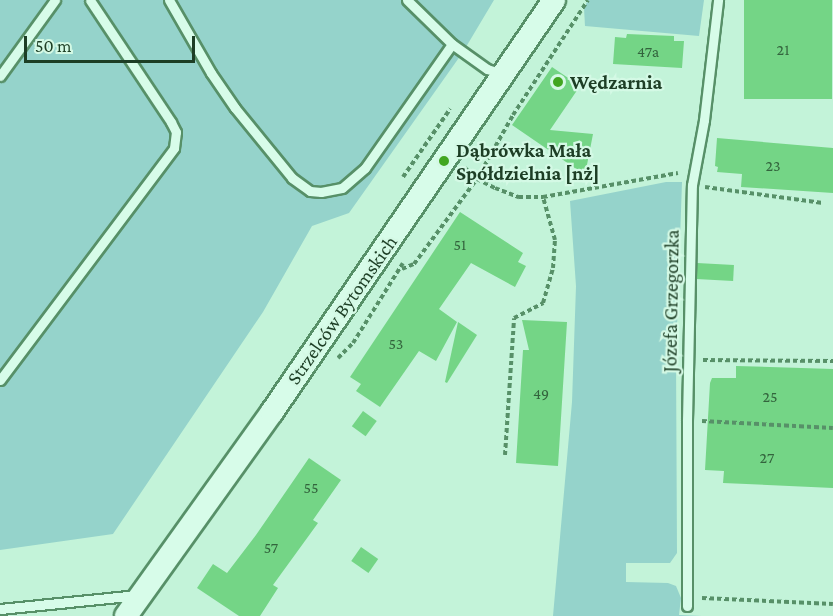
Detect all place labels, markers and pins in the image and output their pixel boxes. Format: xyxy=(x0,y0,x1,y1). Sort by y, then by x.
place label: Wędzarnia xyxy=(570,70,662,94)
marker: Wędzarnia xyxy=(551,75,565,89)
place label: Dąbrówka Mała Spółdzielnia [nż] xyxy=(456,138,599,185)
marker: Dąbrówka Mała Spółdzielnia [nż] xyxy=(437,154,451,168)

